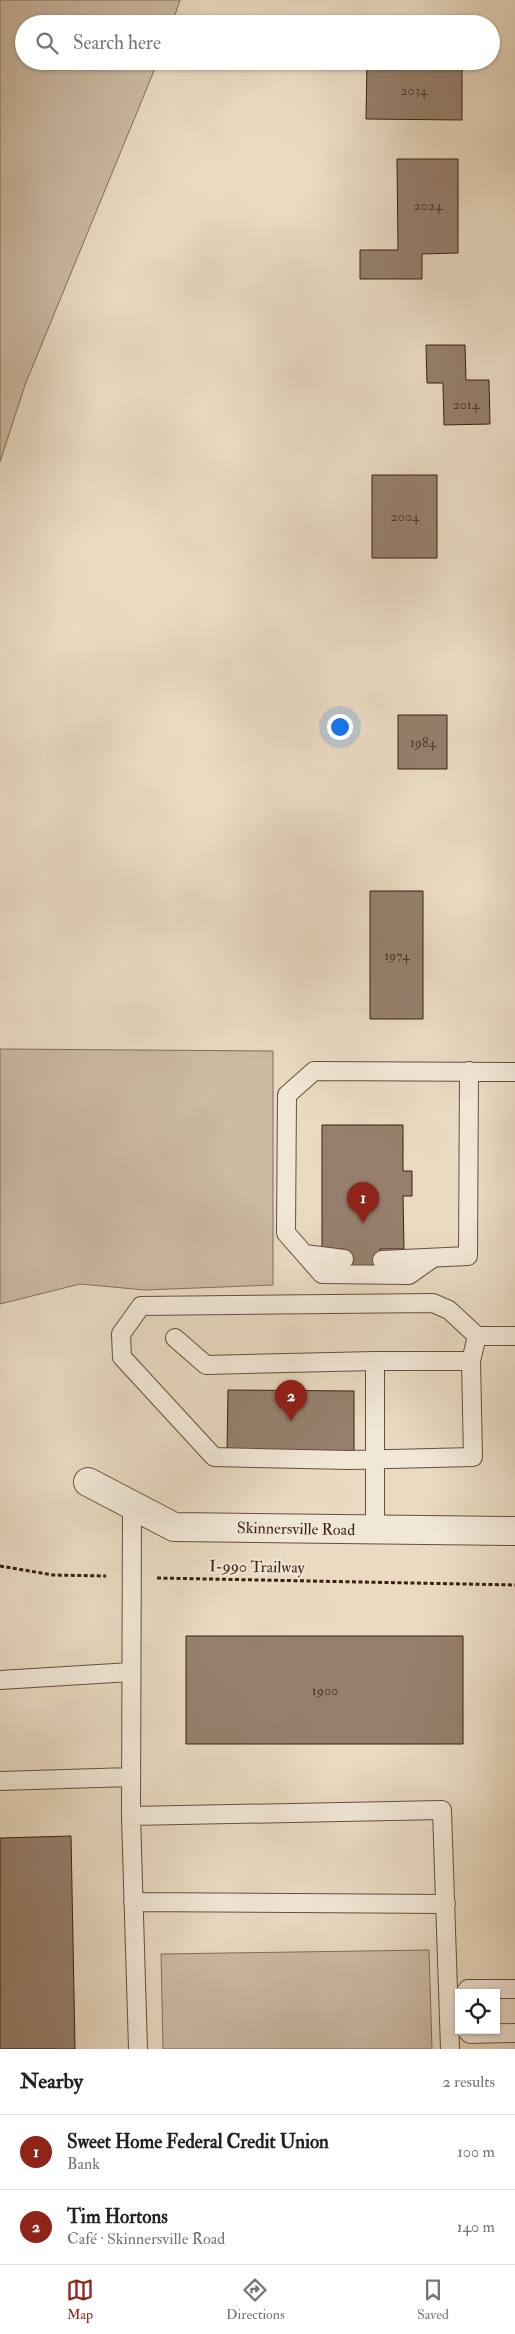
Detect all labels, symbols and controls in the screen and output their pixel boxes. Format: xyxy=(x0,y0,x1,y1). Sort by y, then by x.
search box xyxy=(15,15,500,70)
icon: search xyxy=(33,29,61,57)
text: Search here xyxy=(73,31,161,55)
house number: 2034 xyxy=(400,82,429,99)
house number: 2024 xyxy=(414,197,444,214)
house number: 2014 xyxy=(453,396,481,413)
house number: 2004 xyxy=(391,508,421,525)
your location xyxy=(327,714,353,740)
house number: 1984 xyxy=(410,734,438,751)
house number: 1974 xyxy=(384,947,411,964)
pin: 1 xyxy=(347,1182,379,1223)
pin: 2 xyxy=(275,1380,307,1421)
street label: Skinnersville Road xyxy=(237,1518,355,1540)
street label: I-990 Trailway xyxy=(209,1556,306,1578)
house number: 1900 xyxy=(312,1682,338,1699)
map controls xyxy=(455,1989,500,2034)
button: locate xyxy=(455,1989,500,2034)
text: Nearby xyxy=(20,2068,83,2095)
text: 2 results xyxy=(442,2072,495,2092)
text: Sweet Home Federal Credit Union xyxy=(67,2130,329,2154)
text: 1 xyxy=(33,2142,39,2162)
text: 100 m xyxy=(457,2142,495,2162)
text: Bank xyxy=(67,2154,100,2174)
text: Tim Hortons xyxy=(67,2205,168,2229)
text: 2 xyxy=(32,2217,40,2237)
text: 140 m xyxy=(457,2217,495,2237)
text: Café · Skinnersville Road xyxy=(67,2229,225,2249)
tab: Map xyxy=(66,2276,94,2323)
tab: Directions xyxy=(226,2276,285,2323)
tab: Saved xyxy=(417,2276,449,2323)

